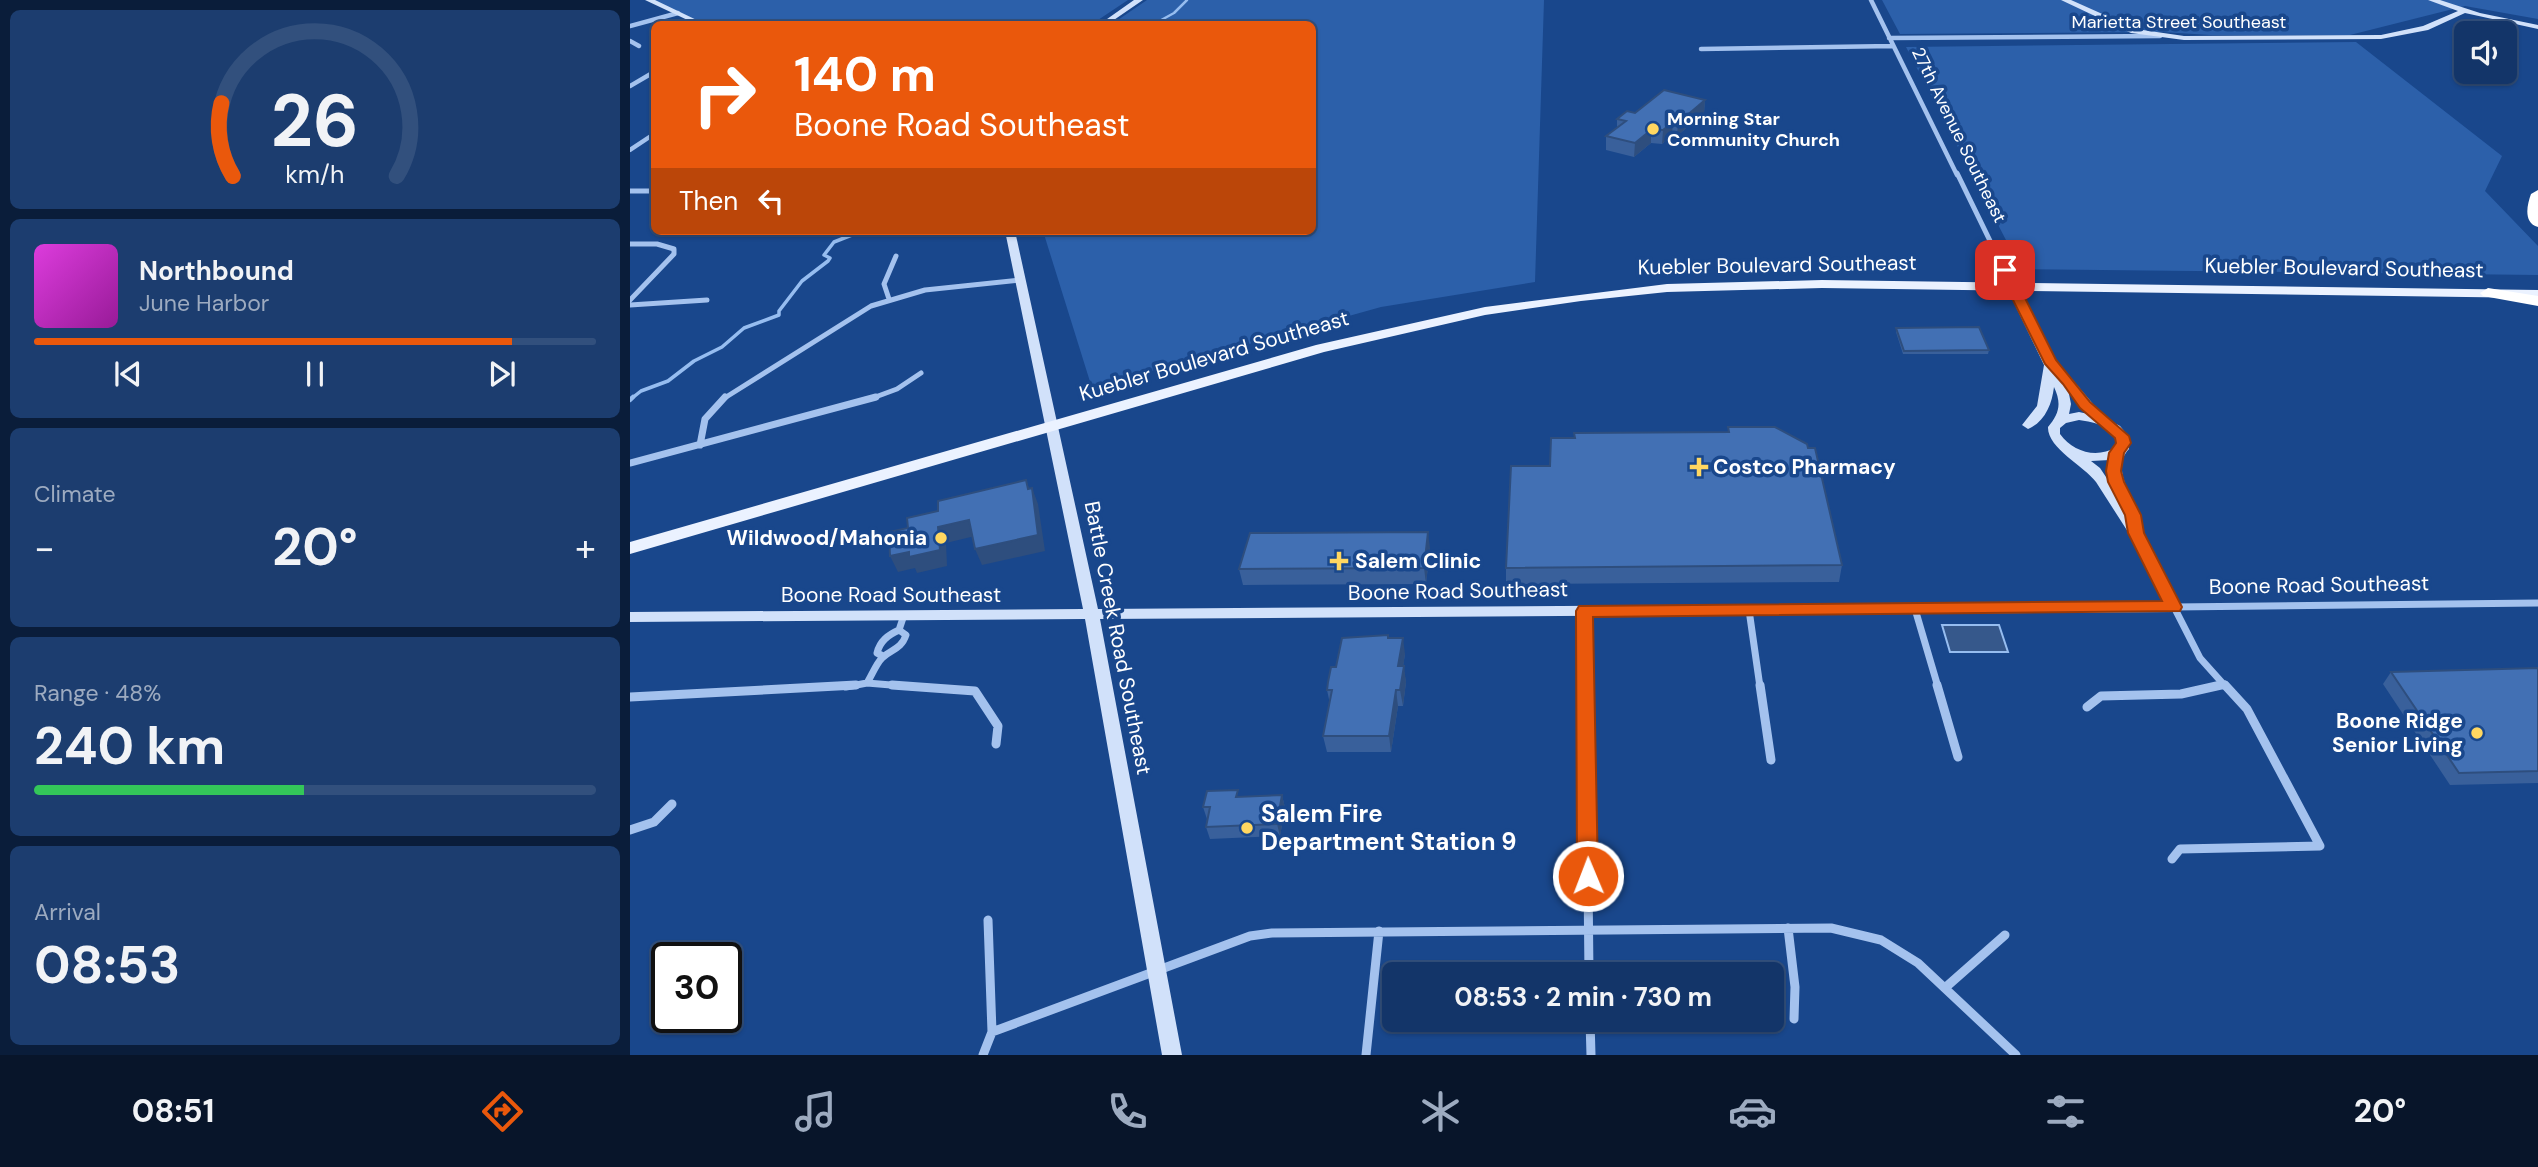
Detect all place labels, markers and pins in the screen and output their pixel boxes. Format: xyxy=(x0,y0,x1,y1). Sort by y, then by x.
place label: Morning Star Community Church xyxy=(1667,107,1840,152)
marker: Morning Star Community Church xyxy=(1645,121,1661,137)
pin xyxy=(1975,240,2035,300)
place label: Costco Pharmacy xyxy=(1713,453,1896,481)
marker: Costco Pharmacy xyxy=(1691,459,1707,475)
place label: Wildwood/Mahonia xyxy=(727,524,927,552)
marker: Wildwood/Mahonia xyxy=(933,530,949,546)
place label: Salem Clinic xyxy=(1355,547,1481,575)
marker: Salem Clinic xyxy=(1329,551,1349,571)
place label: Boone Ridge Senior Living xyxy=(2332,707,2463,759)
marker: Boone Ridge Senior Living xyxy=(2469,725,2485,741)
place label: Salem Fire Department Station 9 xyxy=(1261,798,1516,857)
marker: Salem Fire Department Station 9 xyxy=(1239,820,1255,836)

